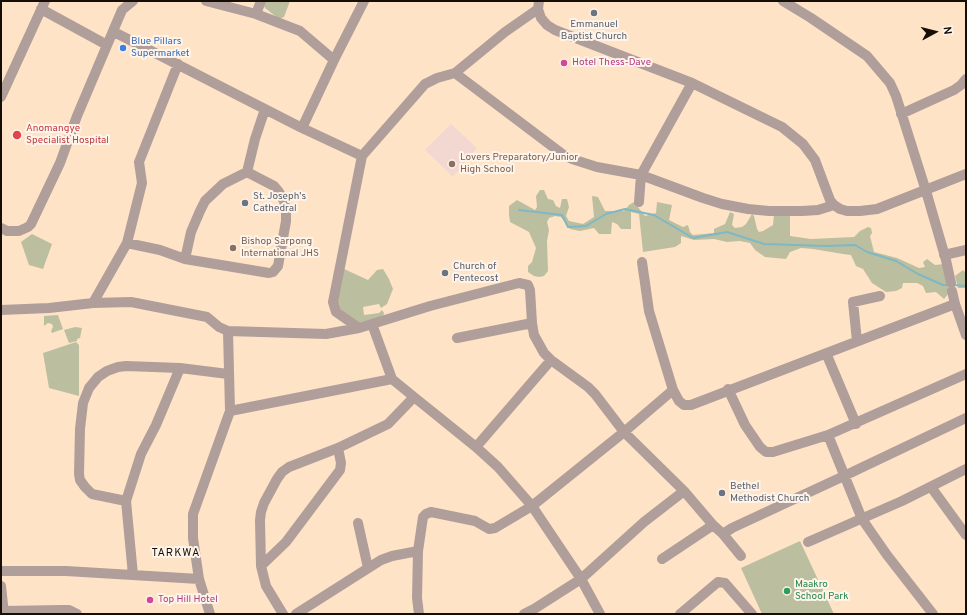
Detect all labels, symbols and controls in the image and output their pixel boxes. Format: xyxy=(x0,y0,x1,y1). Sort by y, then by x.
marker: Emmanuel Baptist Church xyxy=(589,8,599,18)
north arrow xyxy=(915,12,955,52)
place label: Emmanuel Baptist Church xyxy=(561,19,627,42)
text: N xyxy=(939,26,954,35)
place label: Blue Pillars Supermarket xyxy=(131,36,190,60)
marker: Blue Pillars Supermarket xyxy=(118,43,128,53)
place label: Hotel Thess-Dave xyxy=(572,57,651,69)
marker: Hotel Thess-Dave xyxy=(559,58,569,68)
place label: Anomangye Specialist Hospital xyxy=(26,123,109,146)
marker: Anomangye Specialist Hospital xyxy=(11,129,23,141)
place label: Lovers Preparatory/Junior High School xyxy=(460,152,578,176)
marker: Lovers Preparatory/Junior High School xyxy=(447,159,457,169)
place label: St. Joseph's Cathedral xyxy=(253,191,306,214)
marker: St. Joseph's Cathedral xyxy=(240,198,250,208)
place label: Bishop Sarpong International JHS xyxy=(241,236,319,260)
marker: Bishop Sarpong International JHS xyxy=(228,243,238,253)
place label: Church of Pentecost xyxy=(453,261,498,284)
marker: Church of Pentecost xyxy=(440,268,450,278)
place label: Bethel Methodist Church xyxy=(730,481,809,504)
marker: Bethel Methodist Church xyxy=(717,488,727,498)
district label: TARKWA xyxy=(151,547,201,561)
place label: Maakro School Park xyxy=(795,579,849,602)
marker: Maakro School Park xyxy=(782,586,792,596)
place label: Top Hill Hotel xyxy=(158,594,218,606)
marker: Top Hill Hotel xyxy=(145,595,155,605)

